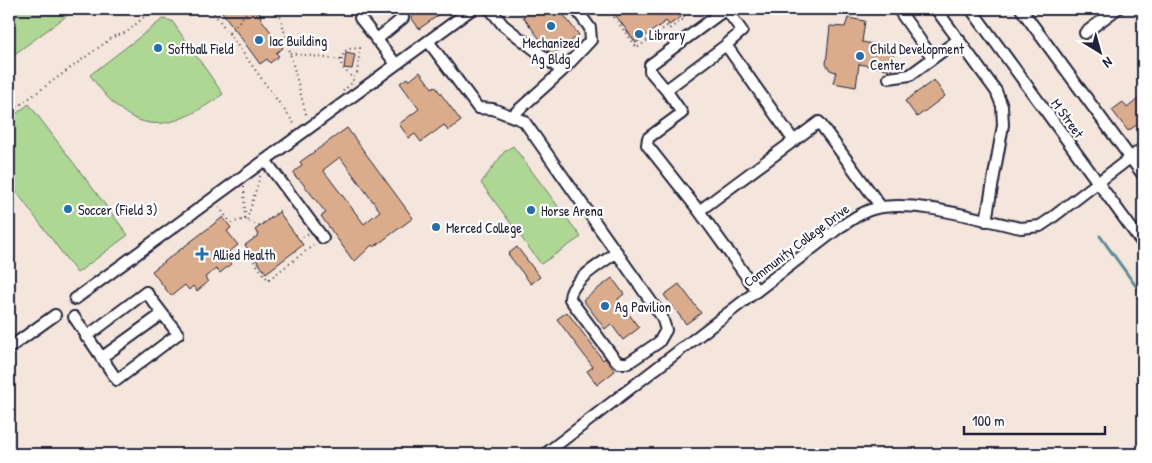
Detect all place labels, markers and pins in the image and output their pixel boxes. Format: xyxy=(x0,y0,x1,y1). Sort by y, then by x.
marker: Mechanized Ag Bldg xyxy=(545,20,557,32)
place label: Library xyxy=(649,25,685,45)
marker: Library xyxy=(633,28,645,40)
place label: Iac Building xyxy=(269,31,327,51)
place label: Mechanized Ag Bldg xyxy=(522,33,580,69)
marker: Iac Building xyxy=(253,34,265,46)
place label: Softball Field xyxy=(168,39,234,58)
place label: Child Development Center xyxy=(870,39,964,74)
marker: Softball Field xyxy=(152,42,164,54)
marker: Child Development Center xyxy=(854,50,866,62)
place label: Soccer (Field 3) xyxy=(78,200,158,219)
place label: Horse Arena xyxy=(541,201,603,220)
marker: Soccer (Field 3) xyxy=(62,203,74,215)
marker: Horse Arena xyxy=(525,204,537,216)
place label: Merced College xyxy=(446,218,522,238)
marker: Merced College xyxy=(430,221,442,233)
place label: Allied Health xyxy=(213,245,275,264)
marker: Allied Health xyxy=(195,247,209,261)
place label: Ag Pavilion xyxy=(615,297,671,317)
marker: Ag Pavilion xyxy=(599,300,611,312)

